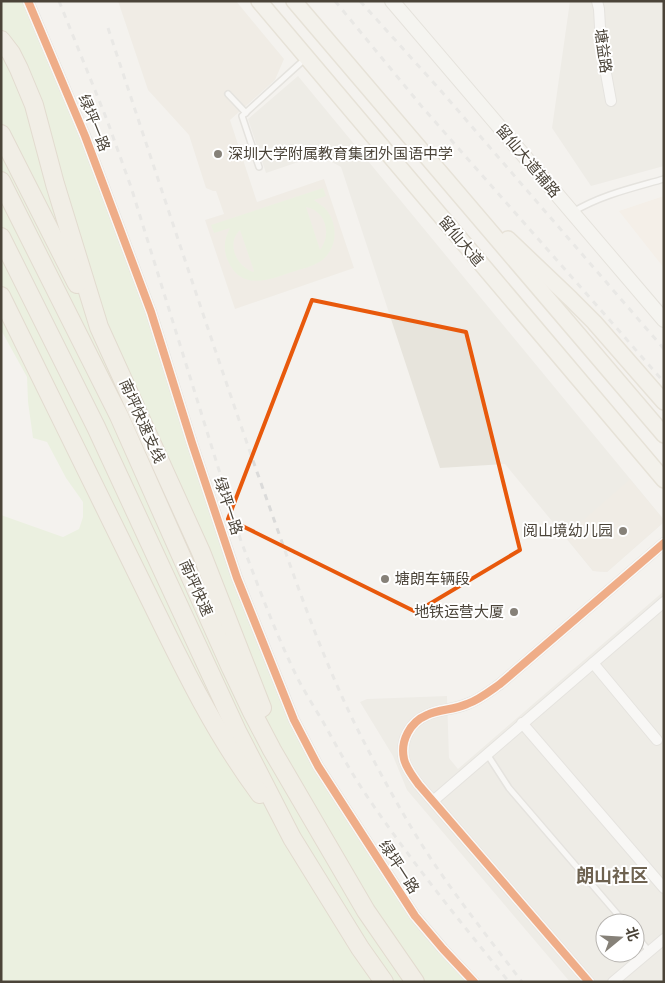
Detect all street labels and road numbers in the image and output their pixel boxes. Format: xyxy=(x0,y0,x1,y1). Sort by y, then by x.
street label: 塘益路 xyxy=(591,27,615,75)
street label: 绿坪一路 xyxy=(74,92,114,154)
street label: 留仙大道辅路 xyxy=(492,121,564,201)
street label: 留仙大道 xyxy=(435,212,487,270)
street label: 南坪快速支线 xyxy=(115,376,169,466)
street label: 绿坪一路 xyxy=(210,475,246,537)
street label: 南坪快速 xyxy=(176,557,216,619)
street label: 绿坪一路 xyxy=(375,837,423,897)

